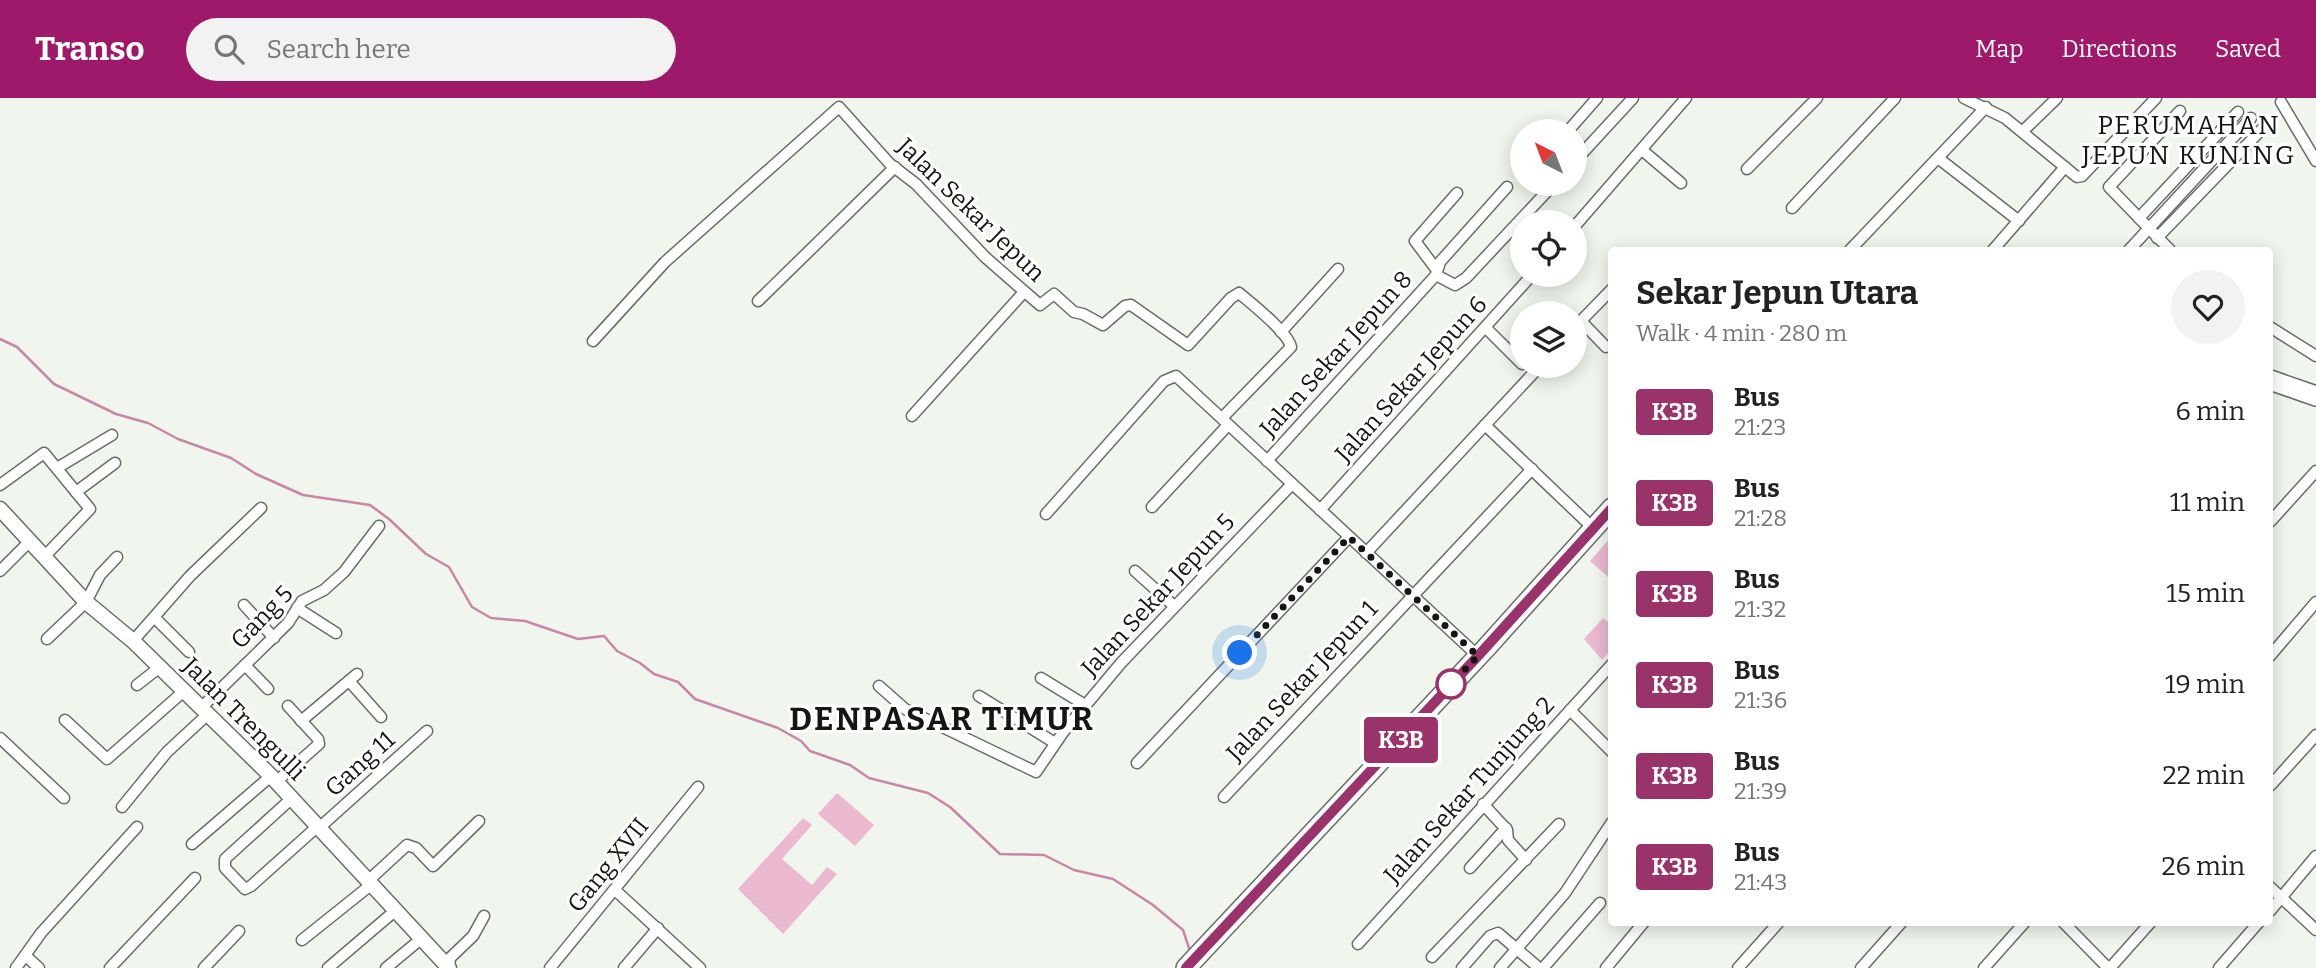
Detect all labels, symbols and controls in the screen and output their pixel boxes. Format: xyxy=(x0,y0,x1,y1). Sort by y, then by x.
search box xyxy=(186,18,676,81)
text: Transo xyxy=(35,29,144,69)
icon: search xyxy=(210,30,248,68)
text: Search here xyxy=(266,34,411,65)
text: Map xyxy=(1975,35,2024,63)
text: Directions xyxy=(2062,35,2177,63)
text: Saved xyxy=(2215,35,2281,63)
district label: PERUMAHAN JEPUN KUNING xyxy=(2081,110,2296,171)
north arrow xyxy=(1510,119,1587,196)
map controls xyxy=(1510,119,1587,378)
street label: Jalan Sekar Jepun xyxy=(891,132,1051,287)
button: locate xyxy=(1510,210,1587,287)
street label: Jalan Sekar Jepun 8 xyxy=(1254,265,1418,443)
button: heart xyxy=(2171,270,2245,344)
text: Sekar Jepun Utara xyxy=(1636,273,1918,313)
street label: Jalan Sekar Jepun 6 xyxy=(1329,291,1493,468)
button: layers xyxy=(1510,301,1587,378)
text: Walk · 4 min · 280 m xyxy=(1636,319,1847,347)
text: Bus xyxy=(1734,382,1780,413)
text: 6 min xyxy=(2176,396,2245,427)
text: K3B xyxy=(1651,398,1698,426)
text: 21:23 xyxy=(1734,413,1786,441)
text: Bus xyxy=(1734,473,1780,504)
text: 11 min xyxy=(2170,487,2245,518)
text: K3B xyxy=(1651,489,1698,517)
text: 21:28 xyxy=(1734,504,1787,532)
street label: Jalan Sekar Jepun 5 xyxy=(1075,508,1240,683)
text: Bus xyxy=(1734,564,1780,595)
text: 15 min xyxy=(2166,578,2245,609)
street label: Gang 5 xyxy=(225,580,299,654)
text: K3B xyxy=(1651,580,1698,608)
street label: Jalan Sekar Jepun 1 xyxy=(1220,595,1384,768)
text: 21:32 xyxy=(1734,595,1786,623)
your location xyxy=(1222,635,1257,670)
street label: Jalan Trengulli xyxy=(176,651,311,786)
text: Bus xyxy=(1734,655,1780,686)
unlabelled marker xyxy=(1436,669,1466,699)
text: 19 min xyxy=(2165,669,2245,700)
text: K3B xyxy=(1651,671,1698,699)
text: 21:36 xyxy=(1734,686,1787,714)
street label: Jalan Sekar Tunjung 2 xyxy=(1377,691,1560,889)
district label: DENPASAR TIMUR xyxy=(789,700,1095,738)
line badge: K3B xyxy=(1361,717,1441,763)
street label: Gang 11 xyxy=(320,726,401,802)
text: K3B xyxy=(1378,726,1424,754)
text: Bus xyxy=(1734,746,1780,777)
text: 22 min xyxy=(2163,760,2245,791)
text: K3B xyxy=(1651,762,1698,790)
text: 21:39 xyxy=(1734,777,1787,805)
street label: Gang XVII xyxy=(562,812,654,918)
text: Bus xyxy=(1734,837,1780,868)
text: 26 min xyxy=(2161,851,2245,882)
text: K3B xyxy=(1651,853,1698,881)
text: 21:43 xyxy=(1734,868,1787,896)

